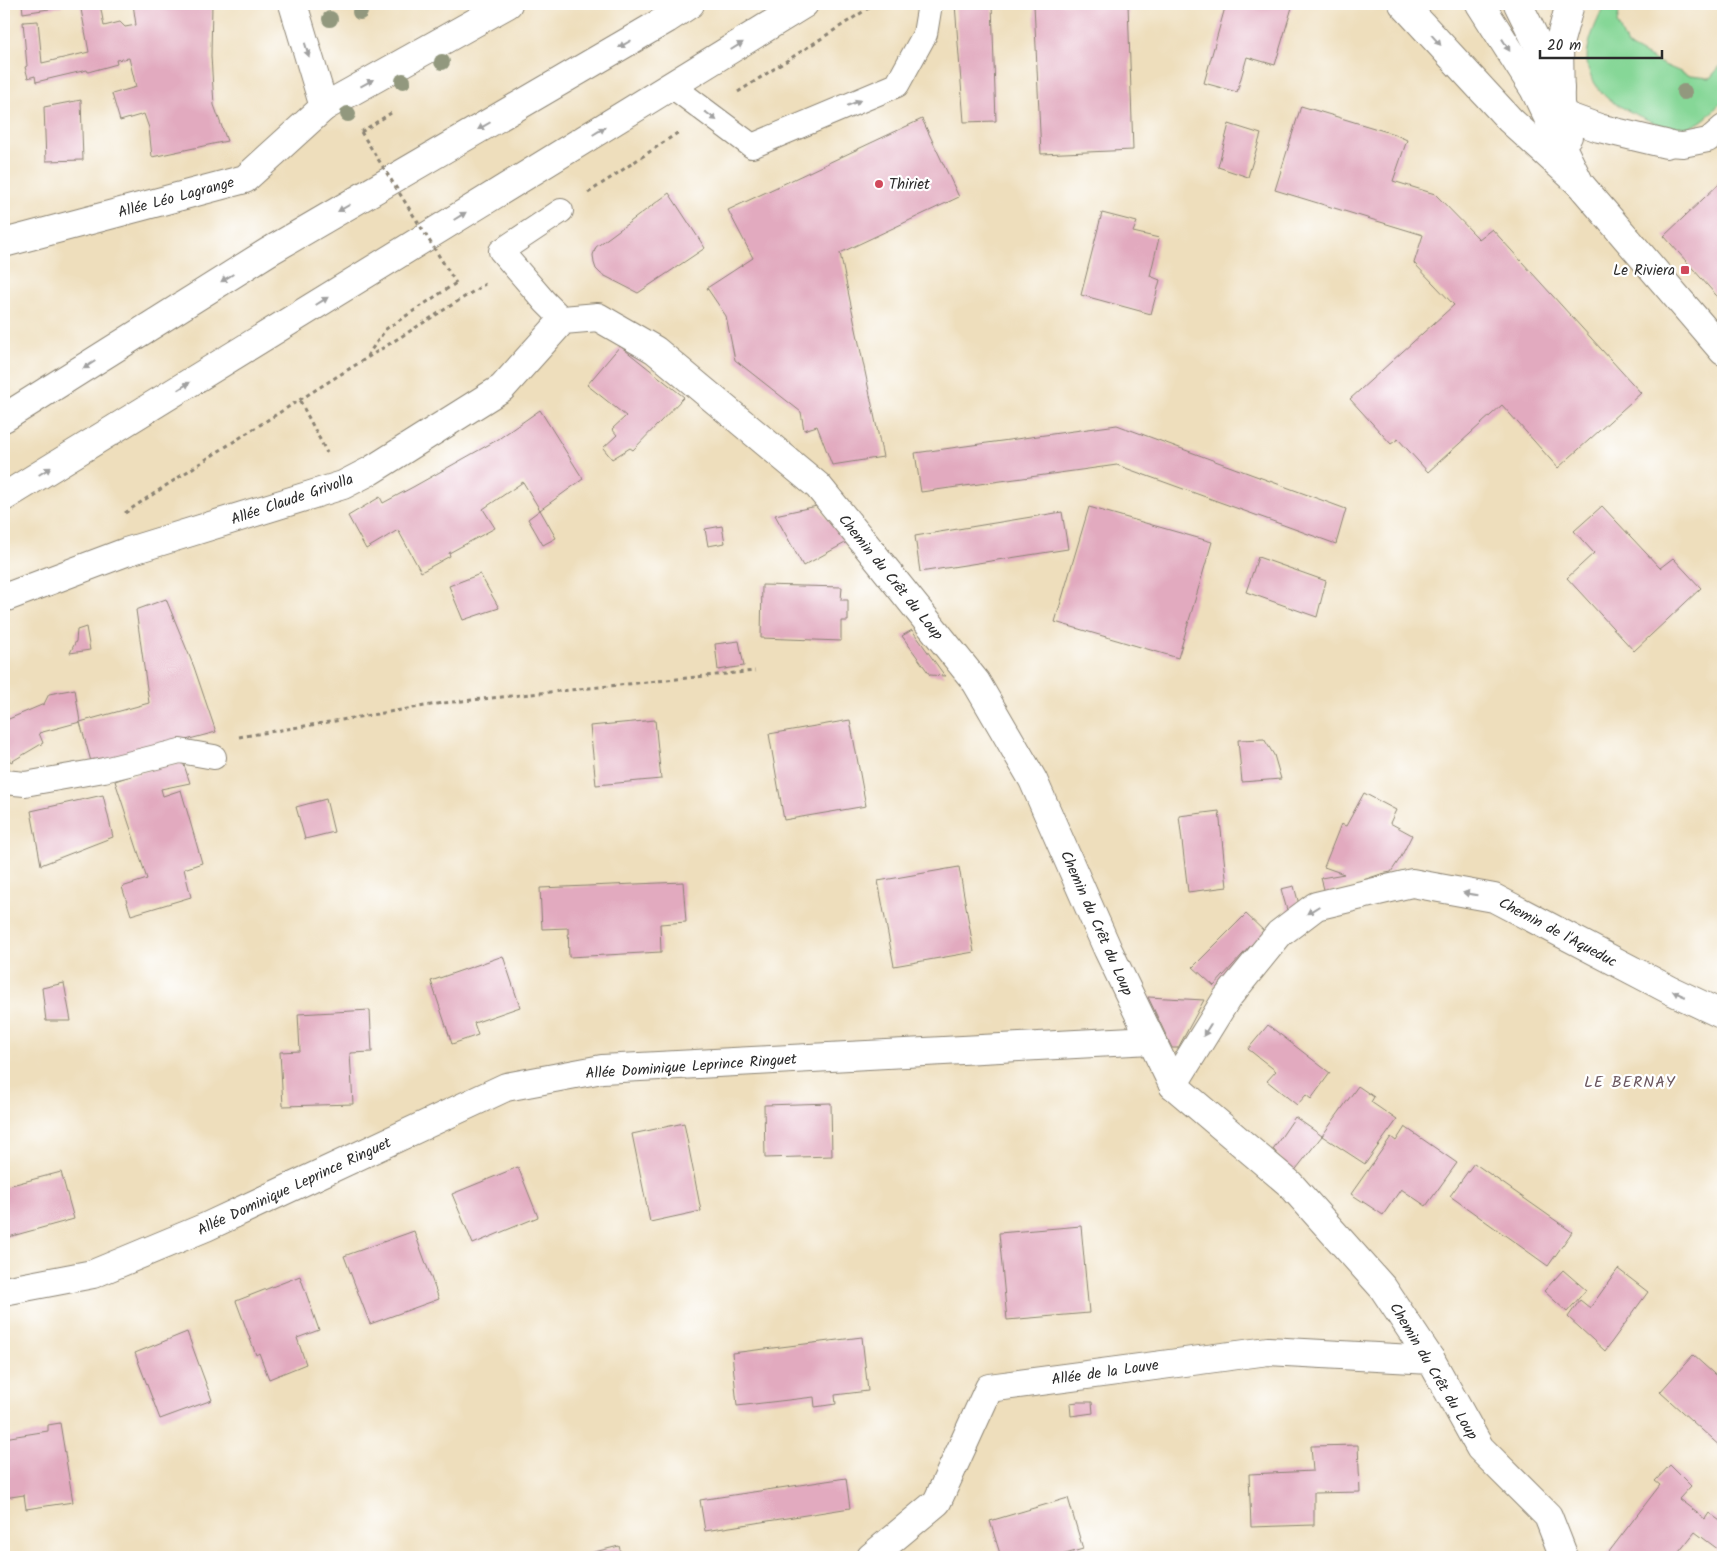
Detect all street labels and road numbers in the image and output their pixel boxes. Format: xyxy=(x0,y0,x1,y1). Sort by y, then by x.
street label: Allée Léo Lagrange xyxy=(115,171,237,225)
street label: Allée Claude Grivolla xyxy=(228,468,357,532)
street label: Chemin du Crêt du Loup xyxy=(832,509,949,646)
street label: Chemin du Crêt du Loup xyxy=(1053,847,1139,1000)
street label: Chemin de l'Aqueduc xyxy=(1494,892,1621,974)
street label: Allée Dominique Leprince Ringuet xyxy=(585,1048,798,1086)
street label: Allée Dominique Leprince Ringuet xyxy=(193,1131,396,1243)
street label: Chemin du Crêt du Loup xyxy=(1383,1298,1484,1445)
street label: Allée de la Louve xyxy=(1050,1354,1161,1392)

